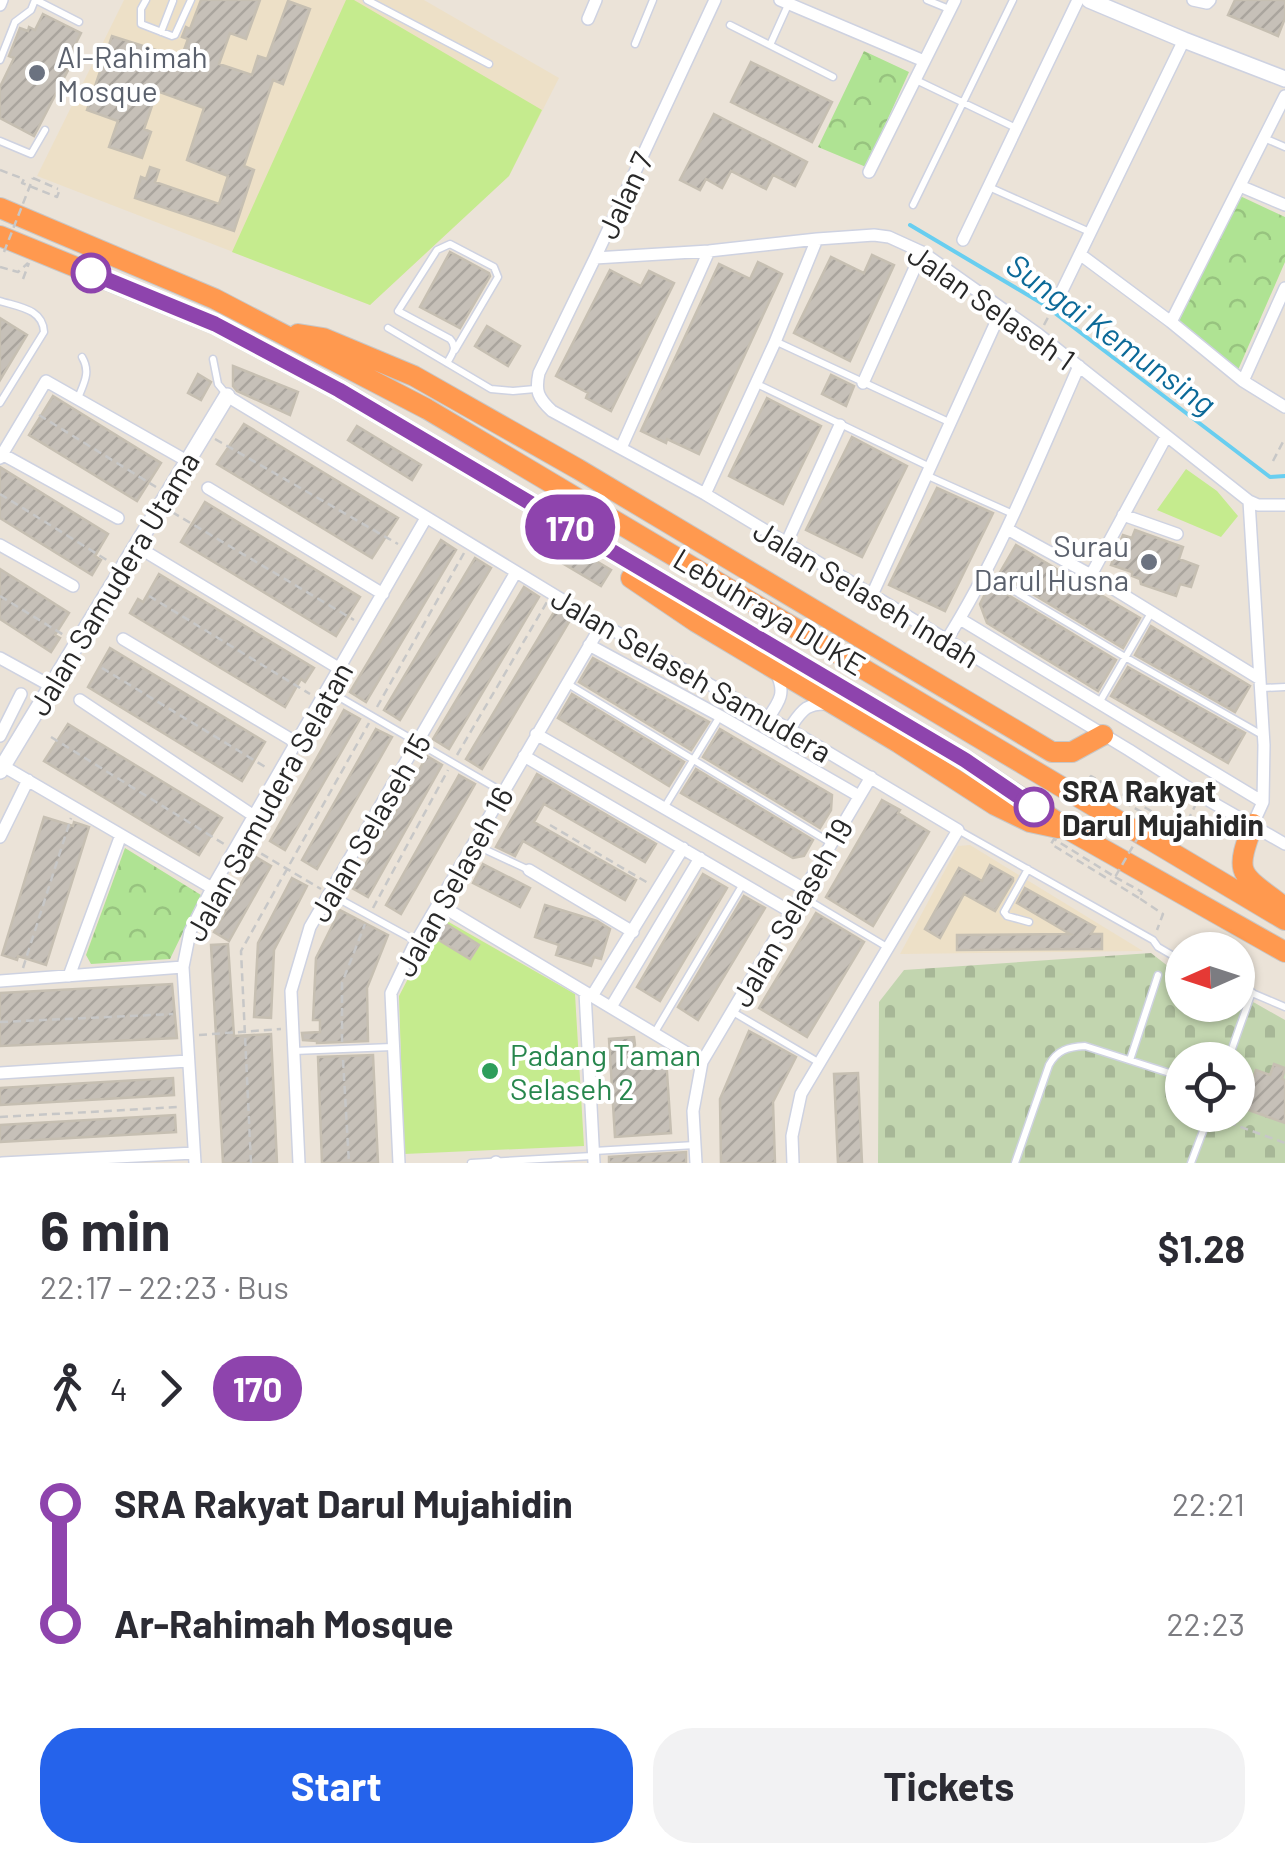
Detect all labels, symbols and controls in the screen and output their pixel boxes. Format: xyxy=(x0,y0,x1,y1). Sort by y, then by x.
place label: Al-Rahimah Mosque xyxy=(57,38,208,108)
marker: Al-Rahimah Mosque xyxy=(26,62,48,84)
street label: Jalan 7 xyxy=(588,146,660,244)
street label: Jalan Selaseh 1 xyxy=(901,235,1083,377)
water label: Sungai Kemunsing xyxy=(1000,244,1224,422)
unlabelled marker xyxy=(72,254,110,292)
street label: Jalan Samudera Utama xyxy=(20,445,206,721)
line badge: 170 xyxy=(512,494,628,560)
text: 170 xyxy=(545,506,595,548)
street label: Jalan Selaseh Indah xyxy=(748,511,986,675)
place label: Surau Darul Husna xyxy=(974,527,1129,597)
street label: Lebuhraya DUKE xyxy=(668,540,872,682)
marker: Surau Darul Husna xyxy=(1138,551,1160,573)
street label: Jalan Selaseh Samudera xyxy=(545,579,839,769)
street label: Jalan Samudera Selatan xyxy=(176,655,360,947)
street label: Jalan Selaseh 15 xyxy=(301,727,437,927)
place label: SRA Rakyat Darul Mujahidin xyxy=(1062,772,1264,842)
street label: Jalan Selaseh 16 xyxy=(386,780,520,982)
marker: SRA Rakyat Darul Mujahidin xyxy=(1015,788,1053,826)
street label: Jalan Selaseh 19 xyxy=(723,811,859,1013)
north arrow xyxy=(1165,932,1255,1022)
map controls xyxy=(1165,932,1255,1132)
place label: Padang Taman Selaseh 2 xyxy=(510,1036,701,1106)
button: locate xyxy=(1165,1042,1255,1132)
marker: Padang Taman Selaseh 2 xyxy=(479,1060,501,1082)
text: 6 min xyxy=(40,1196,171,1262)
text: $1.28 xyxy=(1158,1225,1245,1271)
text: 22:17 – 22:23 · Bus xyxy=(40,1267,289,1305)
icon: walk xyxy=(40,1361,95,1416)
icon: forward xyxy=(143,1361,198,1416)
text: 170 xyxy=(233,1367,282,1409)
text: 4 xyxy=(110,1369,128,1407)
text: SRA Rakyat Darul Mujahidin xyxy=(114,1480,573,1526)
text: 22:21 xyxy=(1172,1484,1245,1522)
text: Ar-Rahimah Mosque xyxy=(114,1600,454,1646)
text: 22:23 xyxy=(1166,1604,1245,1642)
button: Start xyxy=(40,1728,633,1843)
button: Tickets xyxy=(653,1728,1245,1843)

